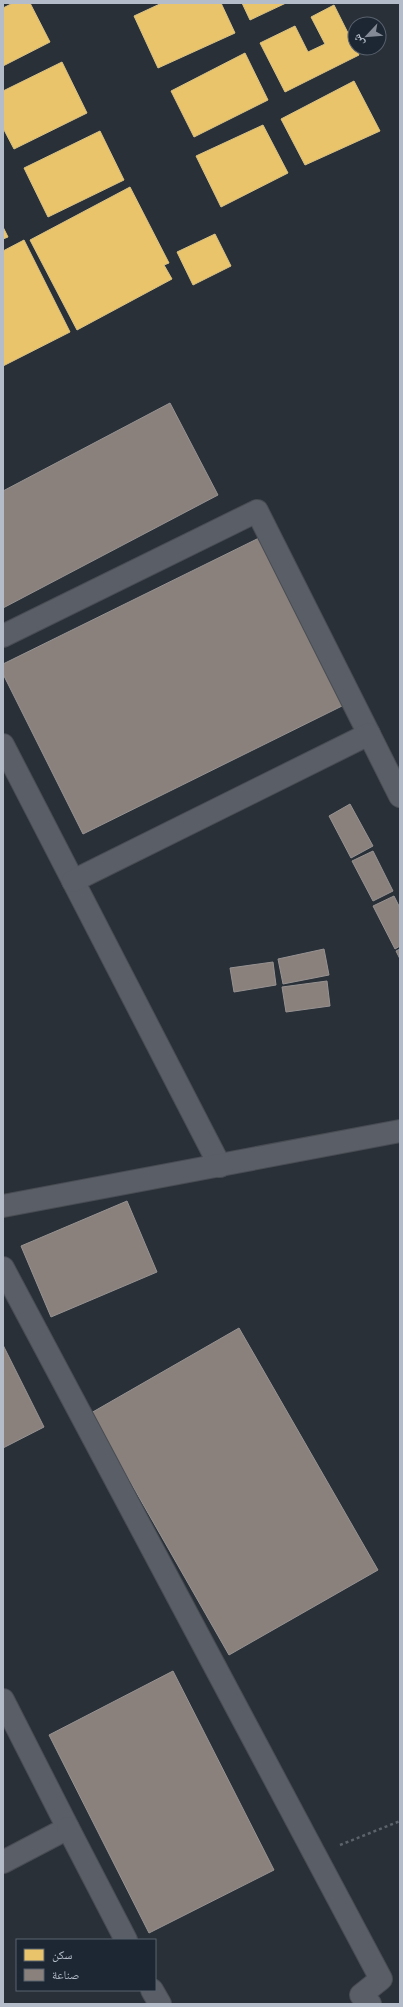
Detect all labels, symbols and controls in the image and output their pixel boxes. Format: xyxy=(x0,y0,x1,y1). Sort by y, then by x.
north arrow xyxy=(347,16,387,56)
text: ش xyxy=(350,31,368,48)
legend xyxy=(16,1939,156,1991)
text: سكن xyxy=(52,1948,73,1962)
text: صناعة xyxy=(52,1968,79,1982)

